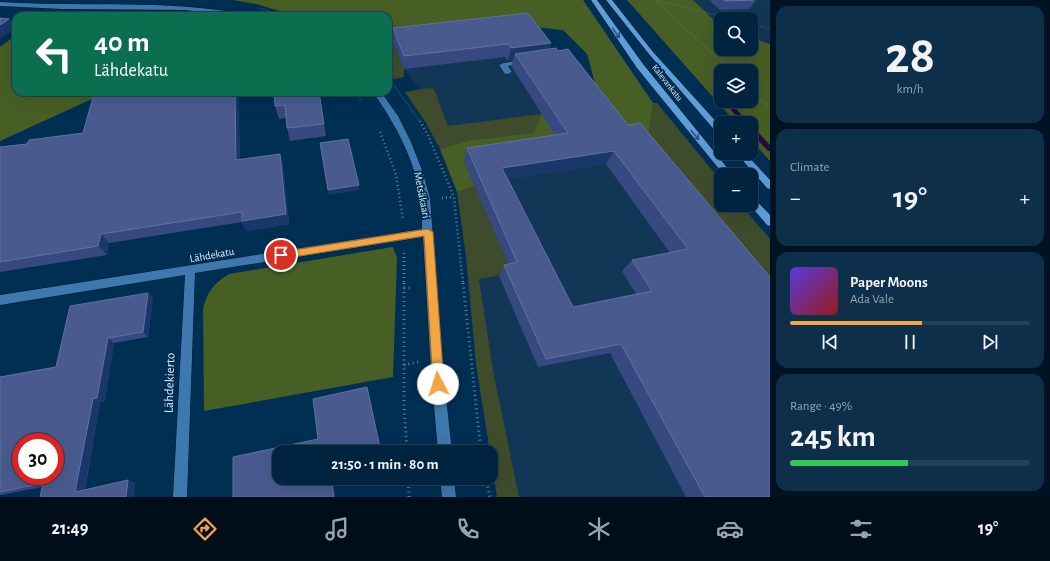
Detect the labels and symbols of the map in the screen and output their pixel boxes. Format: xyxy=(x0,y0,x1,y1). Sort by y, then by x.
one-way arrow xyxy=(612,27,620,38)
street label: Kalevankatu xyxy=(650,63,684,103)
one-way arrow xyxy=(691,130,700,141)
street label: Metsäkaari xyxy=(412,171,432,219)
pin xyxy=(264,238,298,272)
street label: Lähdekatu xyxy=(189,246,236,264)
street label: Lähdekierto xyxy=(162,353,178,413)
position arrow xyxy=(417,363,459,405)
speed limit sign: 30 xyxy=(12,433,64,485)

